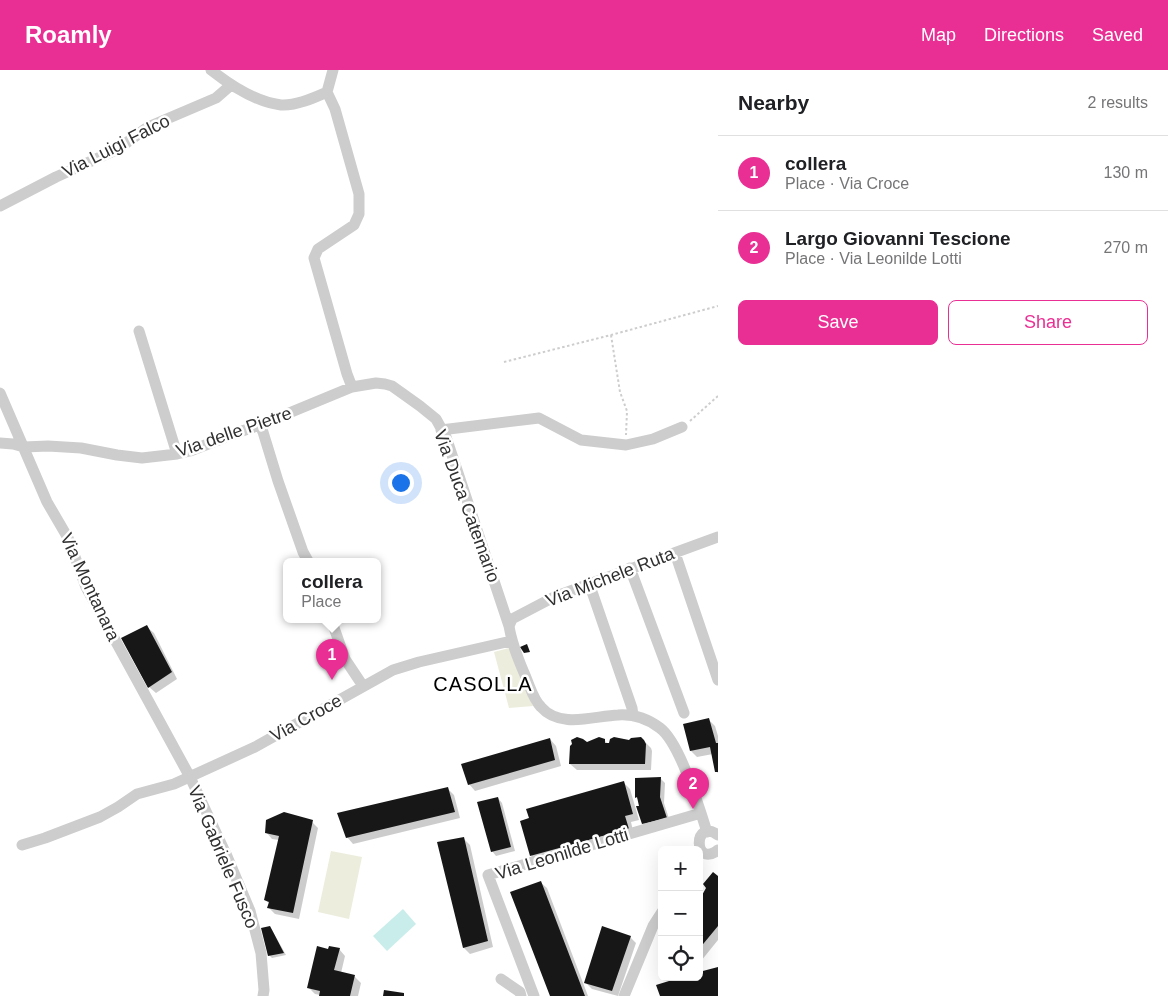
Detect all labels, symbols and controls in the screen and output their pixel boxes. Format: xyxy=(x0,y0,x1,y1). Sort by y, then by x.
text: Roamly xyxy=(25,21,112,48)
text: Map xyxy=(921,25,956,45)
text: Directions xyxy=(984,25,1064,45)
text: Saved xyxy=(1092,25,1143,45)
text: Nearby xyxy=(738,91,809,114)
text: 2 results xyxy=(1088,94,1148,111)
street label: Via Luigi Falco xyxy=(59,110,173,182)
text: collera xyxy=(785,153,846,174)
text: 1 xyxy=(750,164,758,181)
text: 130 m xyxy=(1104,164,1148,181)
text: Place · Via Croce xyxy=(785,175,909,192)
text: Largo Giovanni Tescione xyxy=(785,228,1011,249)
text: 2 xyxy=(750,239,758,256)
text: 270 m xyxy=(1104,239,1148,256)
text: Place · Via Leonilde Lotti xyxy=(785,250,962,267)
button: Save xyxy=(738,300,938,345)
button: Share xyxy=(948,300,1148,345)
street label: Via delle Pietre xyxy=(174,403,294,461)
street label: Via Duca Catemario xyxy=(430,427,504,585)
your location xyxy=(388,470,414,496)
street label: Via Montanara xyxy=(56,530,124,645)
street label: Via Michele Ruta xyxy=(543,543,678,611)
popup xyxy=(283,558,381,623)
text: collera xyxy=(301,571,363,592)
text: Place xyxy=(301,593,341,610)
pin: 1 xyxy=(316,639,348,680)
district label: CASOLLA xyxy=(433,673,533,695)
street label: Via Croce xyxy=(267,690,345,746)
pin: 2 xyxy=(677,768,709,809)
street label: Via Gabriele Fusco xyxy=(184,783,262,931)
street label: Via Leonilde Lotti xyxy=(493,824,631,884)
map controls xyxy=(658,846,703,981)
button: + xyxy=(658,846,703,891)
button: − xyxy=(658,891,703,936)
button: locate xyxy=(658,936,703,981)

